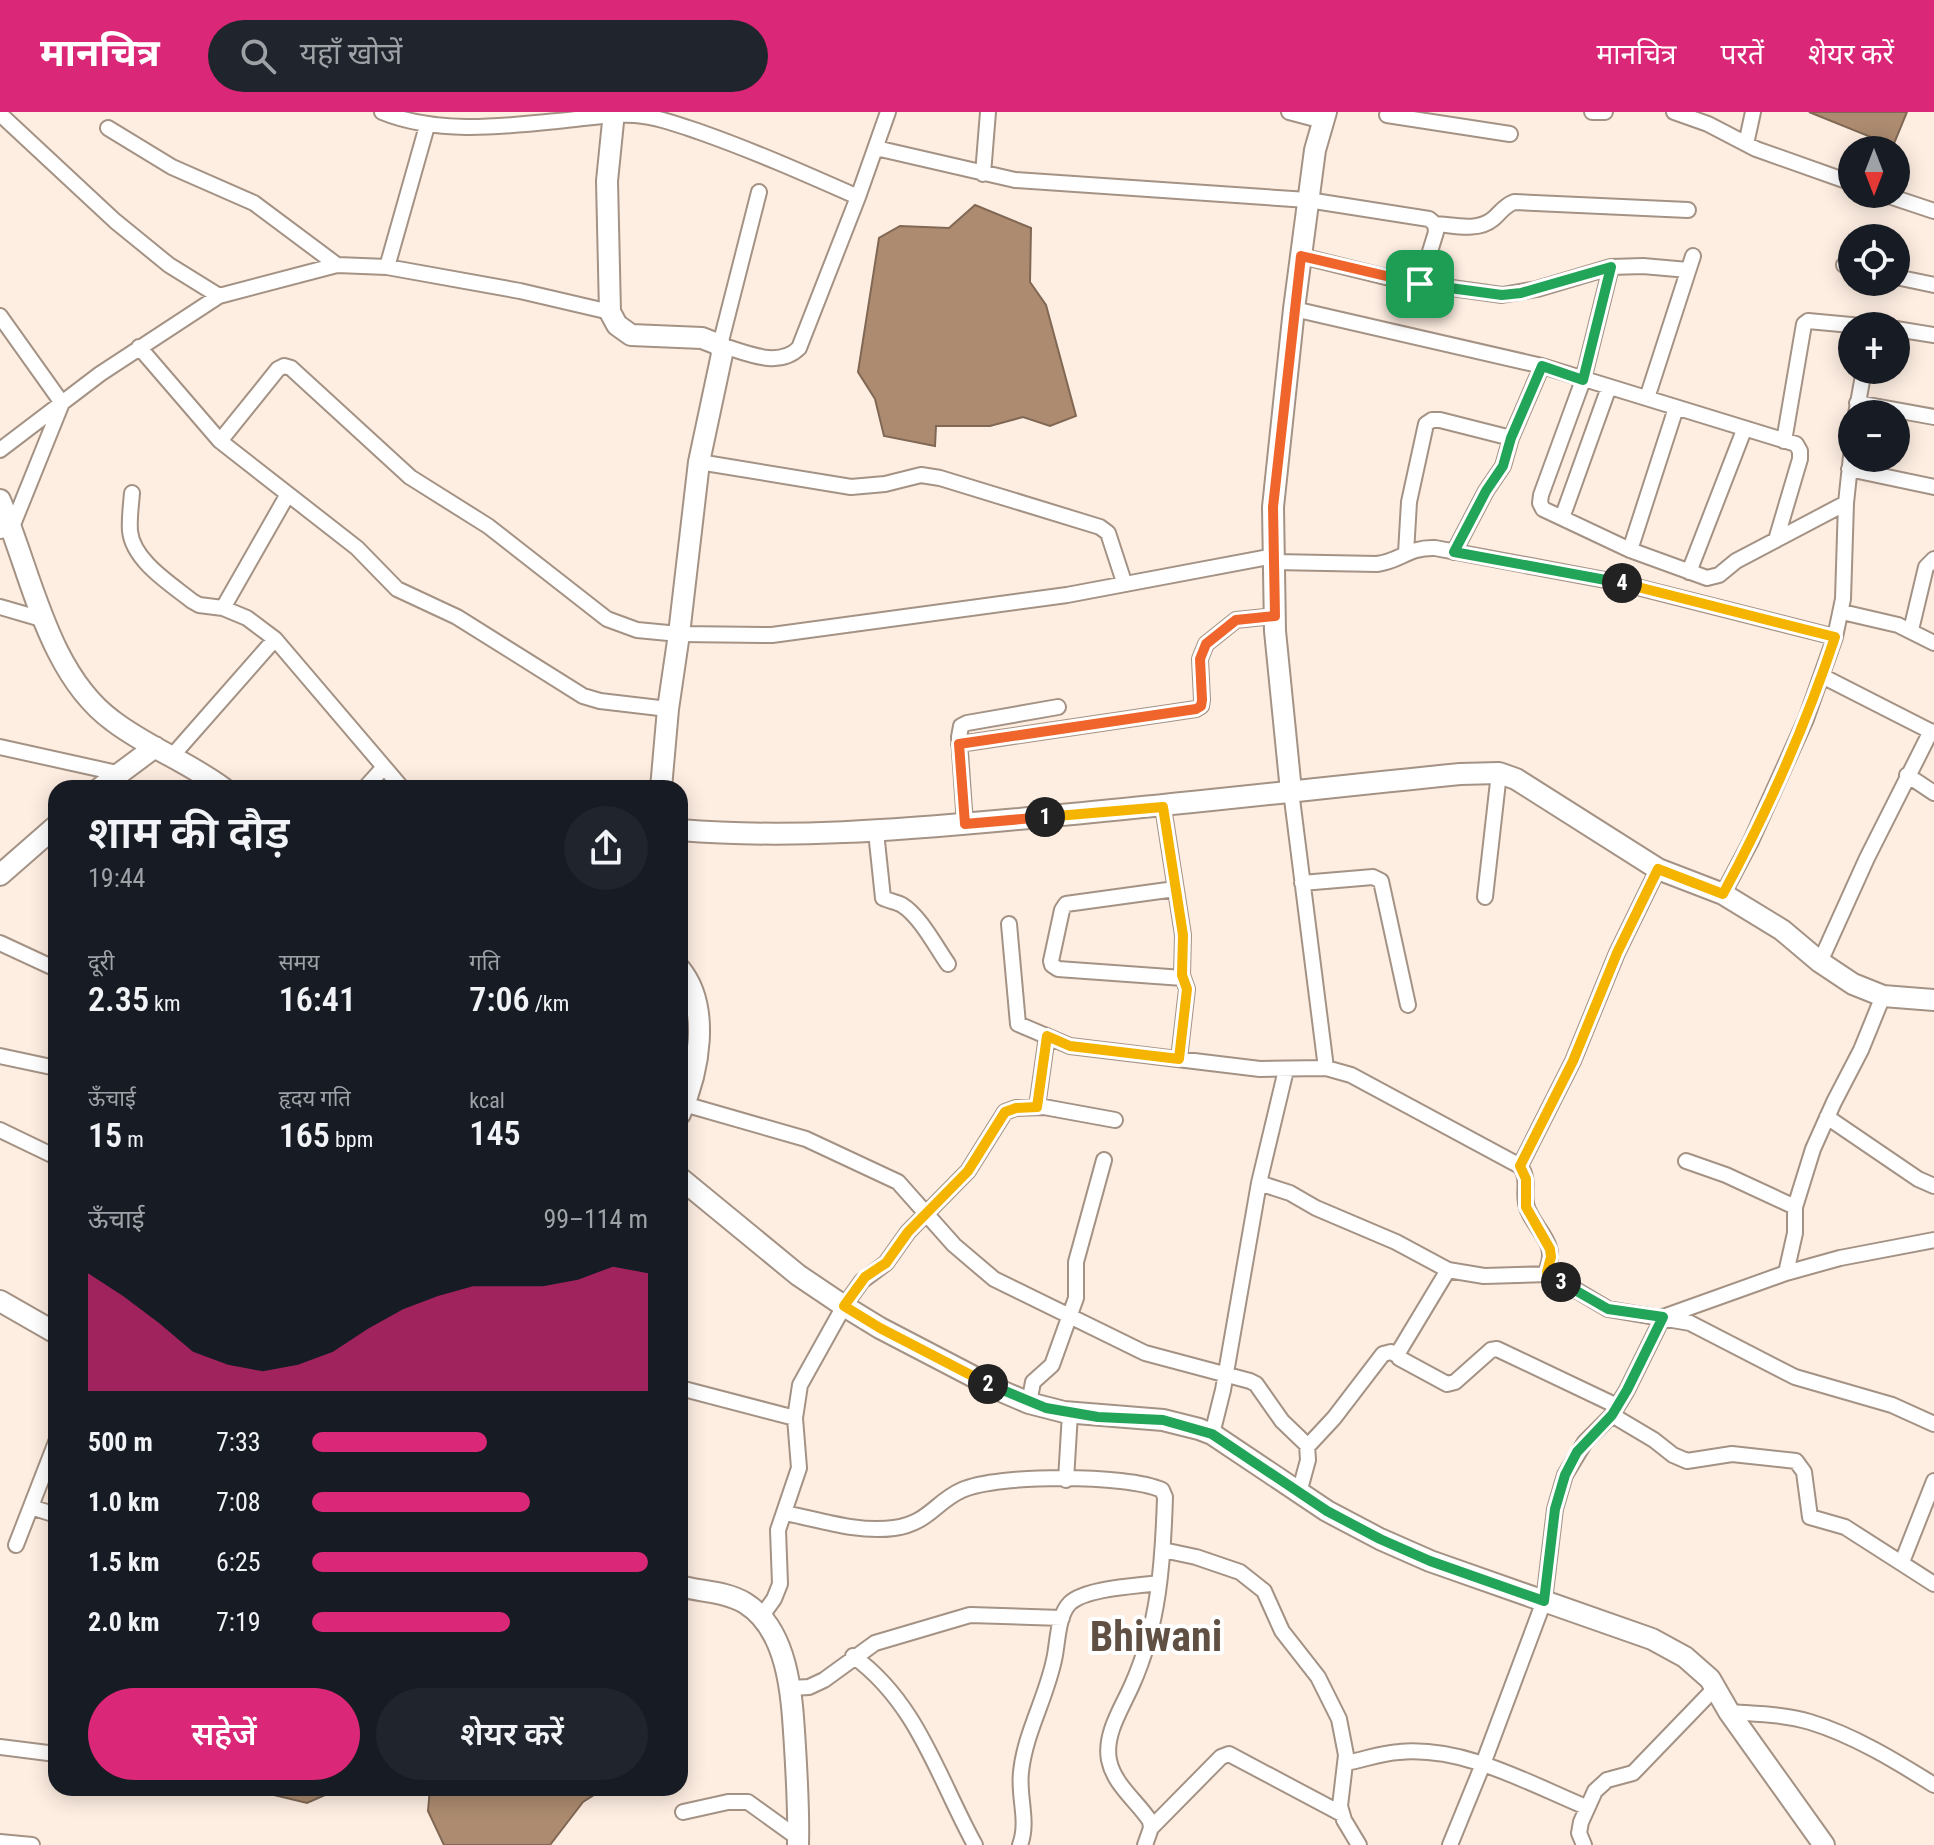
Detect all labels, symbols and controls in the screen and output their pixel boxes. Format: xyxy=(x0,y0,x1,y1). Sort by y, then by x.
search box xyxy=(208,20,768,92)
text: मानचित्र xyxy=(40,31,160,75)
icon: search xyxy=(236,34,280,78)
text: यहाँ खोजें xyxy=(300,36,402,71)
text: मानचित्र xyxy=(1597,38,1677,71)
text: परतें xyxy=(1721,38,1764,71)
text: शेयर करें xyxy=(1808,38,1894,71)
north arrow xyxy=(1838,136,1910,208)
map controls xyxy=(1838,136,1910,472)
button: locate xyxy=(1838,224,1910,296)
pin xyxy=(1386,250,1454,318)
icon: arrive xyxy=(1398,262,1442,306)
button: + xyxy=(1838,312,1910,384)
button: − xyxy=(1838,400,1910,472)
pin: 4 xyxy=(1602,563,1642,603)
text: 4 xyxy=(1616,570,1628,595)
pin: 1 xyxy=(1025,797,1065,837)
text: 1 xyxy=(1039,804,1051,829)
button: share xyxy=(564,806,648,890)
text: शाम की दौड़ xyxy=(88,807,289,859)
text: 19:44 xyxy=(88,863,145,893)
text: दूरी xyxy=(88,950,114,975)
text: समय xyxy=(279,950,319,975)
text: गति xyxy=(469,950,500,975)
text: 2.35 xyxy=(88,979,149,1019)
text: 16:41 xyxy=(279,979,356,1019)
text: 7:06 xyxy=(469,979,530,1019)
text: km xyxy=(149,991,181,1016)
text: /km xyxy=(530,991,569,1016)
text: ऊँचाई xyxy=(88,1086,136,1111)
text: हृदय गति xyxy=(279,1086,351,1111)
text: kcal xyxy=(469,1088,505,1113)
text: 145 xyxy=(469,1113,521,1153)
text: 15 xyxy=(88,1115,122,1155)
text: 165 xyxy=(279,1115,330,1155)
text: m xyxy=(122,1127,144,1152)
text: bpm xyxy=(330,1127,373,1152)
text: ऊँचाई xyxy=(88,1204,144,1234)
text: 99–114 m xyxy=(543,1204,648,1234)
pin: 3 xyxy=(1541,1262,1581,1302)
text: 3 xyxy=(1555,1269,1567,1294)
pin: 2 xyxy=(968,1364,1008,1404)
text: 2 xyxy=(982,1371,994,1396)
text: 500 m xyxy=(88,1427,153,1457)
text: 7:33 xyxy=(216,1427,261,1457)
text: 1.0 km xyxy=(88,1487,160,1517)
text: 7:08 xyxy=(216,1487,261,1517)
text: 1.5 km xyxy=(88,1547,160,1577)
text: 6:25 xyxy=(216,1547,261,1577)
text: 2.0 km xyxy=(88,1607,160,1637)
text: 7:19 xyxy=(216,1607,261,1637)
district label: Bhiwani xyxy=(1090,1612,1222,1661)
button: सहेजें xyxy=(88,1688,360,1780)
button: शेयर करें xyxy=(376,1688,648,1780)

